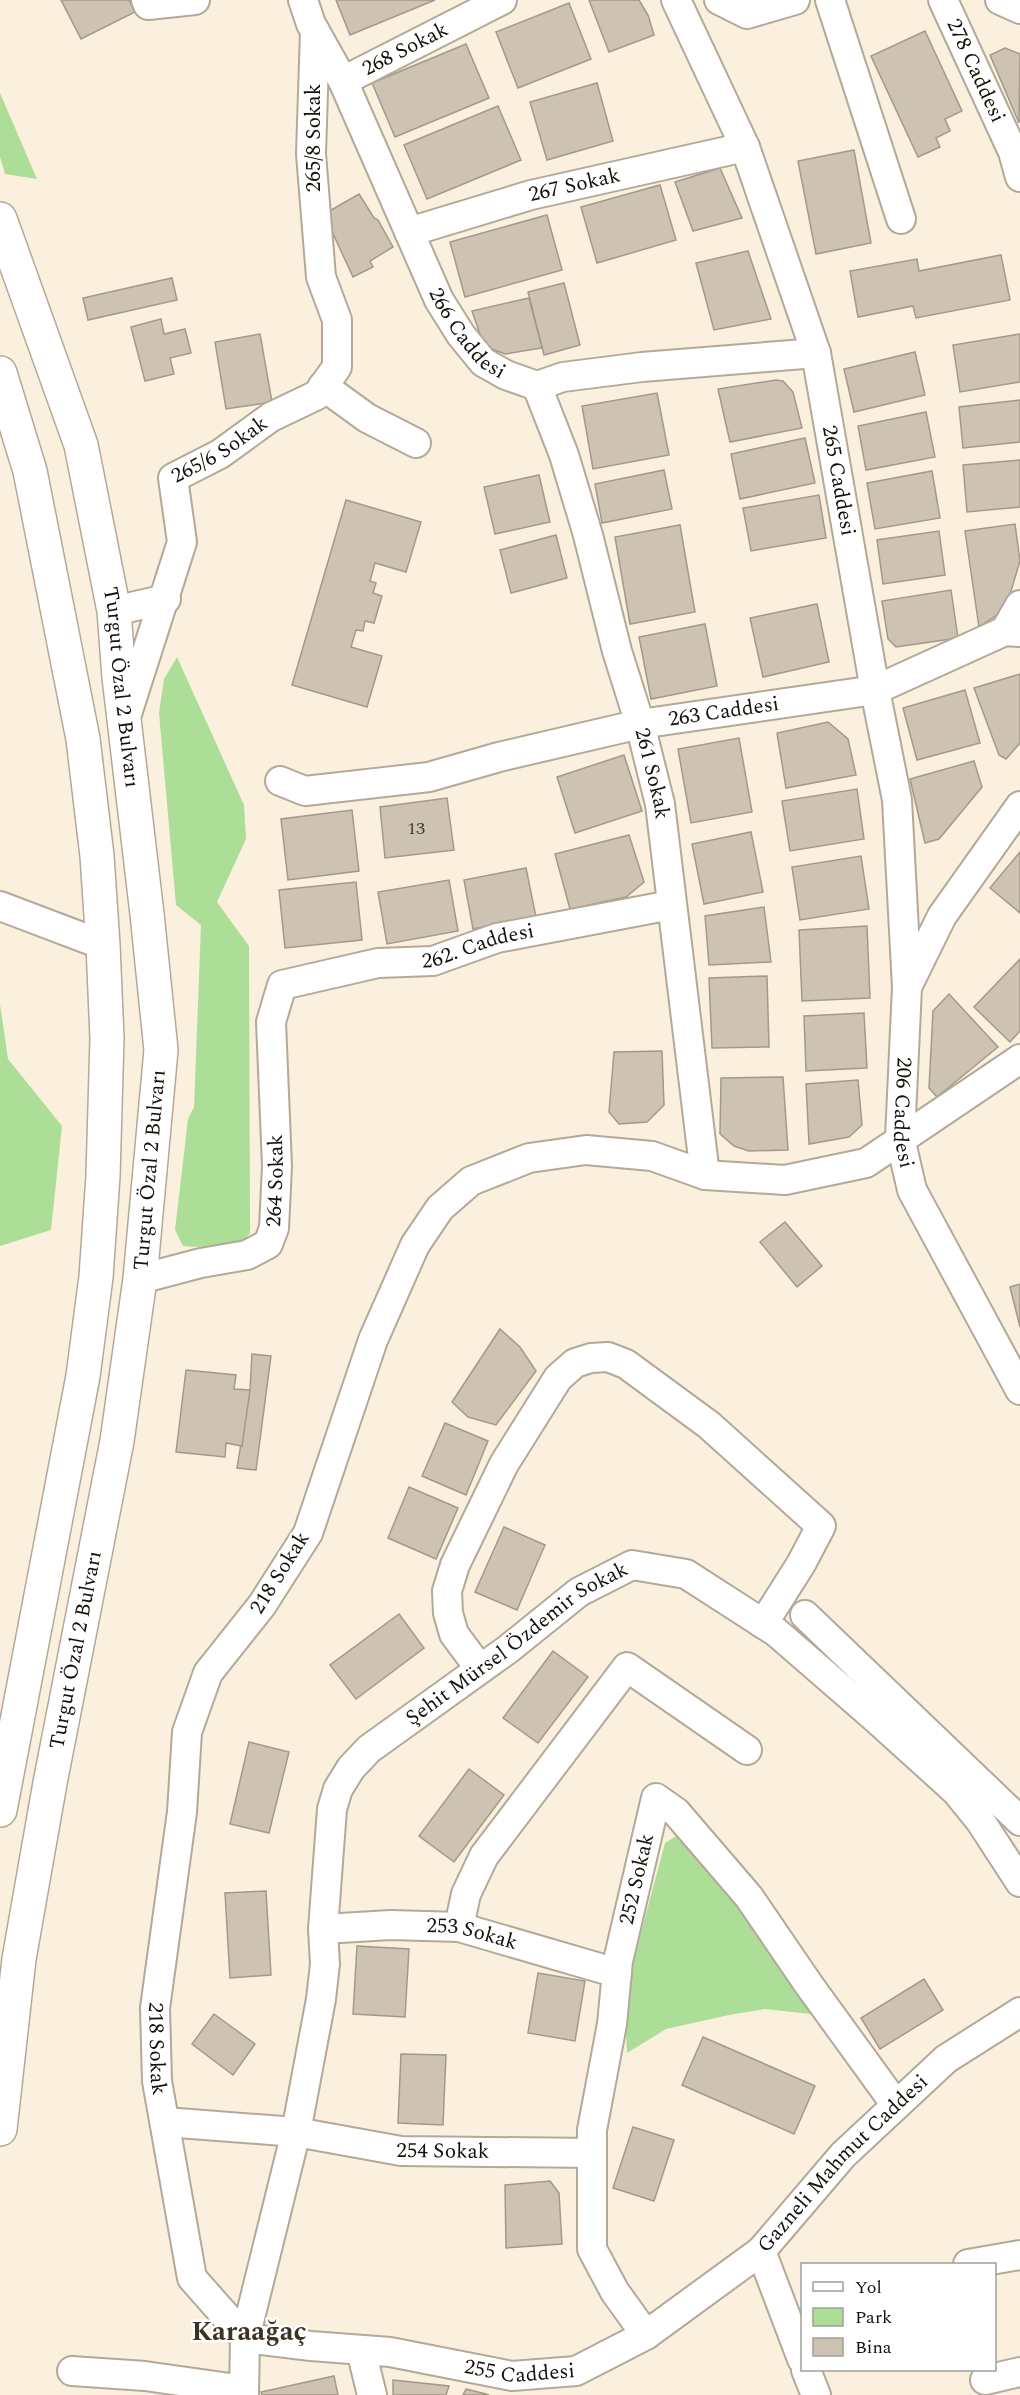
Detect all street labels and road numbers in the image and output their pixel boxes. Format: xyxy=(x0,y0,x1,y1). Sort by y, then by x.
street label: 278 Caddesi xyxy=(938,13,1014,128)
street label: 268 Sokak xyxy=(357,14,454,85)
street label: 265/8 Sokak xyxy=(298,83,330,192)
street label: 267 Sokak xyxy=(526,159,624,211)
street label: 266 Caddesi xyxy=(420,283,512,388)
street label: 265/6 Sokak xyxy=(166,408,275,492)
street label: 265 Caddesi xyxy=(813,423,864,539)
street label: Turgut Özal 2 Bulvarı xyxy=(94,584,148,789)
street label: 263 Caddesi xyxy=(666,688,781,736)
street label: 261 Sokak xyxy=(626,725,678,821)
street label: 262. Caddesi xyxy=(421,915,537,977)
street label: 206 Caddesi xyxy=(884,1056,922,1171)
street label: Turgut Özal 2 Bulvarı xyxy=(125,1068,175,1272)
street label: 264 Sokak xyxy=(258,1133,293,1228)
street label: 218 Sokak xyxy=(242,1525,318,1621)
street label: Turgut Özal 2 Bulvarı xyxy=(41,1548,111,1752)
street label: Şehit Mürsel Özdemir Sokak xyxy=(399,1553,634,1734)
street label: 252 Sokak xyxy=(611,1830,663,1928)
street label: 253 Sokak xyxy=(426,1910,522,1959)
street label: 218 Sokak xyxy=(139,2000,175,2098)
street label: Gazneli Mahmut Caddesi xyxy=(750,2067,936,2260)
street label: 254 Sokak xyxy=(396,2135,490,2168)
street label: 255 Caddesi xyxy=(461,2351,576,2392)

